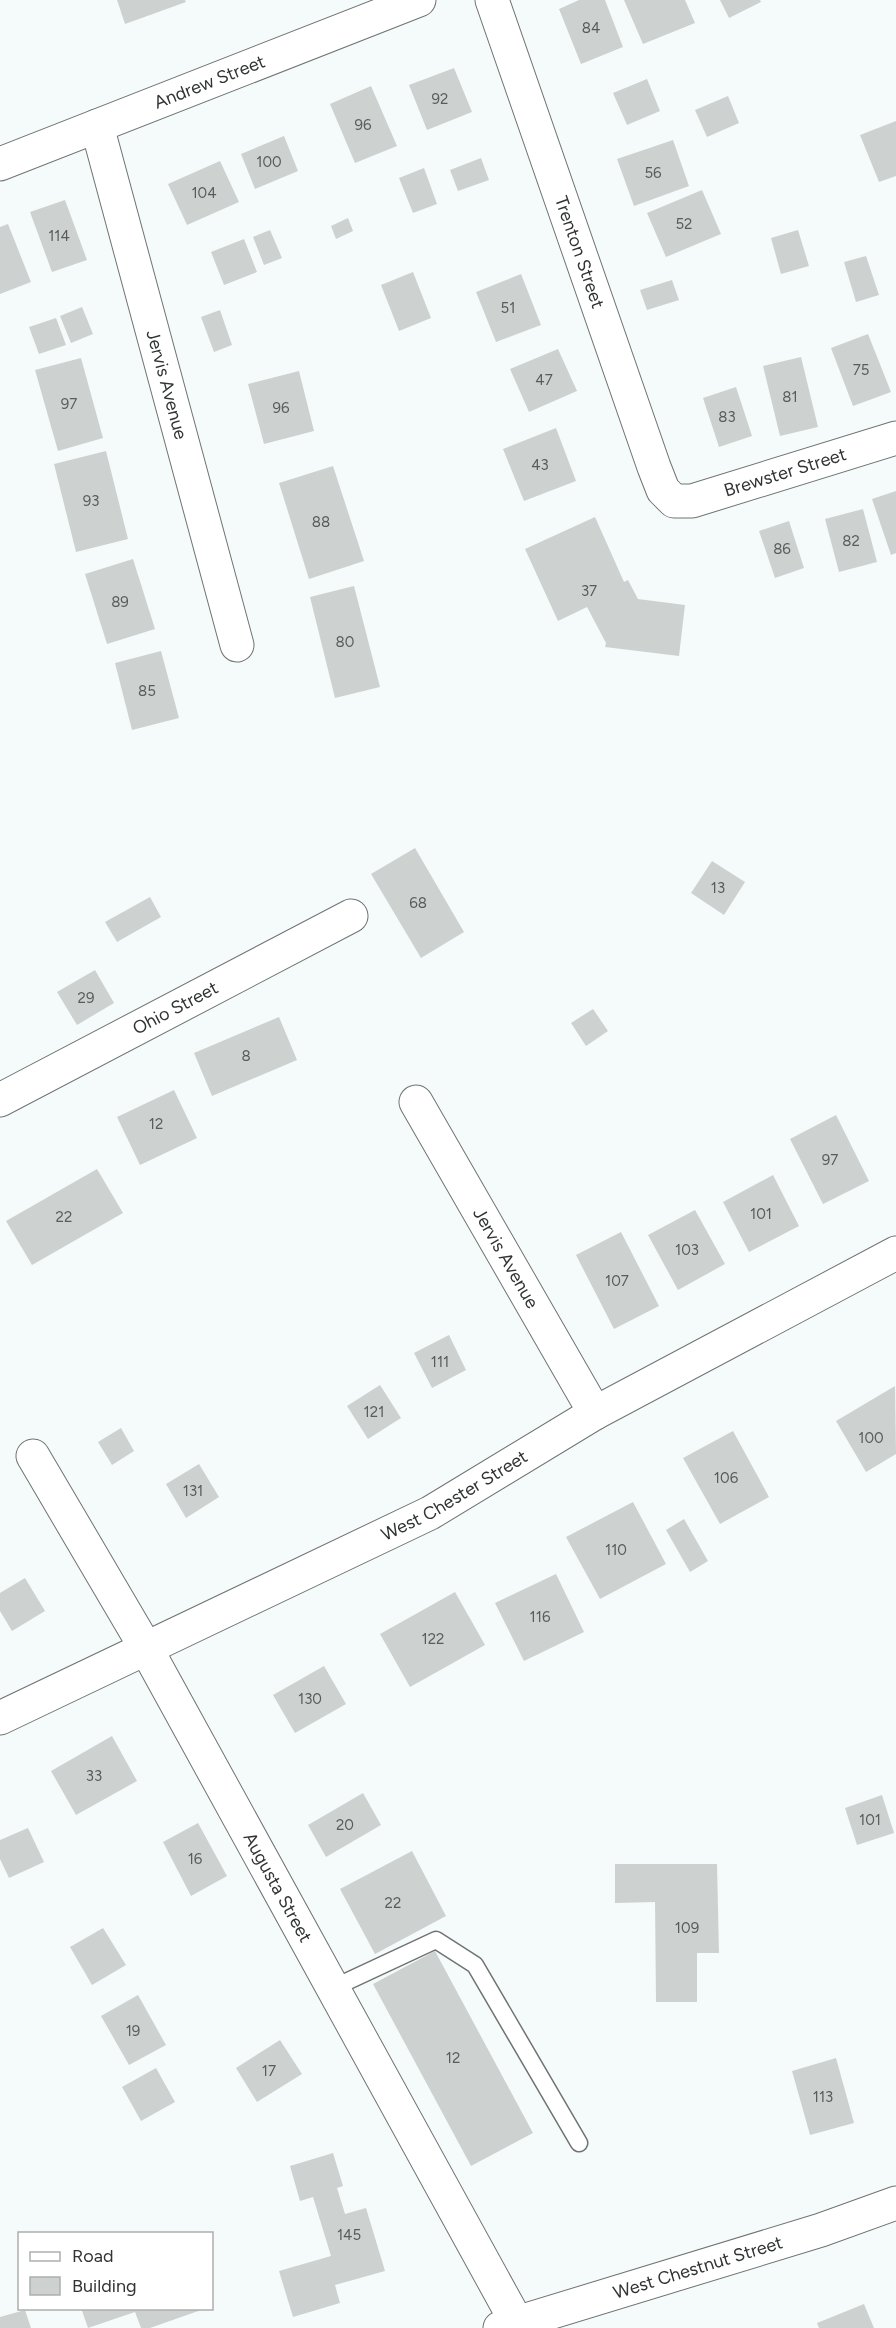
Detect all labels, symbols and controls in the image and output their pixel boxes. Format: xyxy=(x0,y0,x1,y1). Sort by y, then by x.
house number: 84 xyxy=(582,19,600,37)
street label: Andrew Street xyxy=(151,50,268,114)
house number: 92 xyxy=(432,90,448,108)
house number: 96 xyxy=(355,116,372,134)
house number: 100 xyxy=(256,153,282,171)
house number: 56 xyxy=(644,164,662,182)
house number: 104 xyxy=(191,184,217,202)
street label: Trenton Street xyxy=(550,193,609,311)
house number: 52 xyxy=(675,215,693,233)
house number: 114 xyxy=(48,227,70,245)
house number: 51 xyxy=(501,299,515,317)
street label: Jervis Avenue xyxy=(142,328,192,442)
house number: 75 xyxy=(853,361,869,379)
house number: 47 xyxy=(535,371,553,389)
house number: 81 xyxy=(782,388,798,406)
house number: 97 xyxy=(61,395,77,413)
house number: 96 xyxy=(273,399,290,417)
house number: 83 xyxy=(718,408,736,426)
street label: Brewster Street xyxy=(721,443,849,501)
house number: 43 xyxy=(531,456,549,474)
house number: 93 xyxy=(83,492,99,510)
house number: 88 xyxy=(312,513,330,531)
house number: 82 xyxy=(842,532,860,550)
house number: 86 xyxy=(773,540,791,558)
house number: 37 xyxy=(581,582,597,600)
house number: 89 xyxy=(111,593,129,611)
house number: 80 xyxy=(336,633,354,651)
house number: 85 xyxy=(138,682,156,700)
house number: 13 xyxy=(711,879,725,897)
house number: 68 xyxy=(409,894,427,912)
street label: Ohio Street xyxy=(129,977,222,1040)
house number: 29 xyxy=(78,989,94,1007)
house number: 8 xyxy=(241,1047,251,1065)
house number: 12 xyxy=(149,1115,163,1133)
house number: 97 xyxy=(822,1151,838,1169)
street label: Jervis Avenue xyxy=(468,1204,543,1312)
house number: 101 xyxy=(750,1205,772,1223)
house number: 22 xyxy=(56,1208,72,1226)
house number: 103 xyxy=(675,1241,699,1259)
house number: 107 xyxy=(605,1272,629,1290)
house number: 111 xyxy=(431,1353,449,1371)
house number: 121 xyxy=(364,1403,384,1421)
house number: 100 xyxy=(858,1429,884,1447)
street label: West Chester Street xyxy=(378,1445,532,1546)
house number: 106 xyxy=(714,1469,739,1487)
house number: 131 xyxy=(183,1482,203,1500)
house number: 110 xyxy=(605,1541,627,1559)
house number: 116 xyxy=(530,1608,551,1626)
house number: 122 xyxy=(422,1630,444,1648)
house number: 130 xyxy=(298,1690,322,1708)
house number: 33 xyxy=(86,1767,102,1785)
house number: 101 xyxy=(859,1811,881,1829)
house number: 20 xyxy=(336,1816,354,1834)
street label: Augusta Street xyxy=(239,1829,317,1946)
house number: 16 xyxy=(188,1850,203,1868)
house number: 22 xyxy=(385,1894,401,1912)
house number: 109 xyxy=(675,1919,699,1937)
house number: 19 xyxy=(126,2022,140,2040)
house number: 12 xyxy=(446,2049,460,2067)
house number: 17 xyxy=(262,2062,276,2080)
house number: 113 xyxy=(813,2088,833,2106)
house number: 145 xyxy=(337,2226,361,2244)
street label: West Chestnut Street xyxy=(611,2231,785,2304)
legend xyxy=(18,2232,213,2310)
text: Road xyxy=(72,2245,113,2267)
text: Building xyxy=(72,2275,137,2297)

